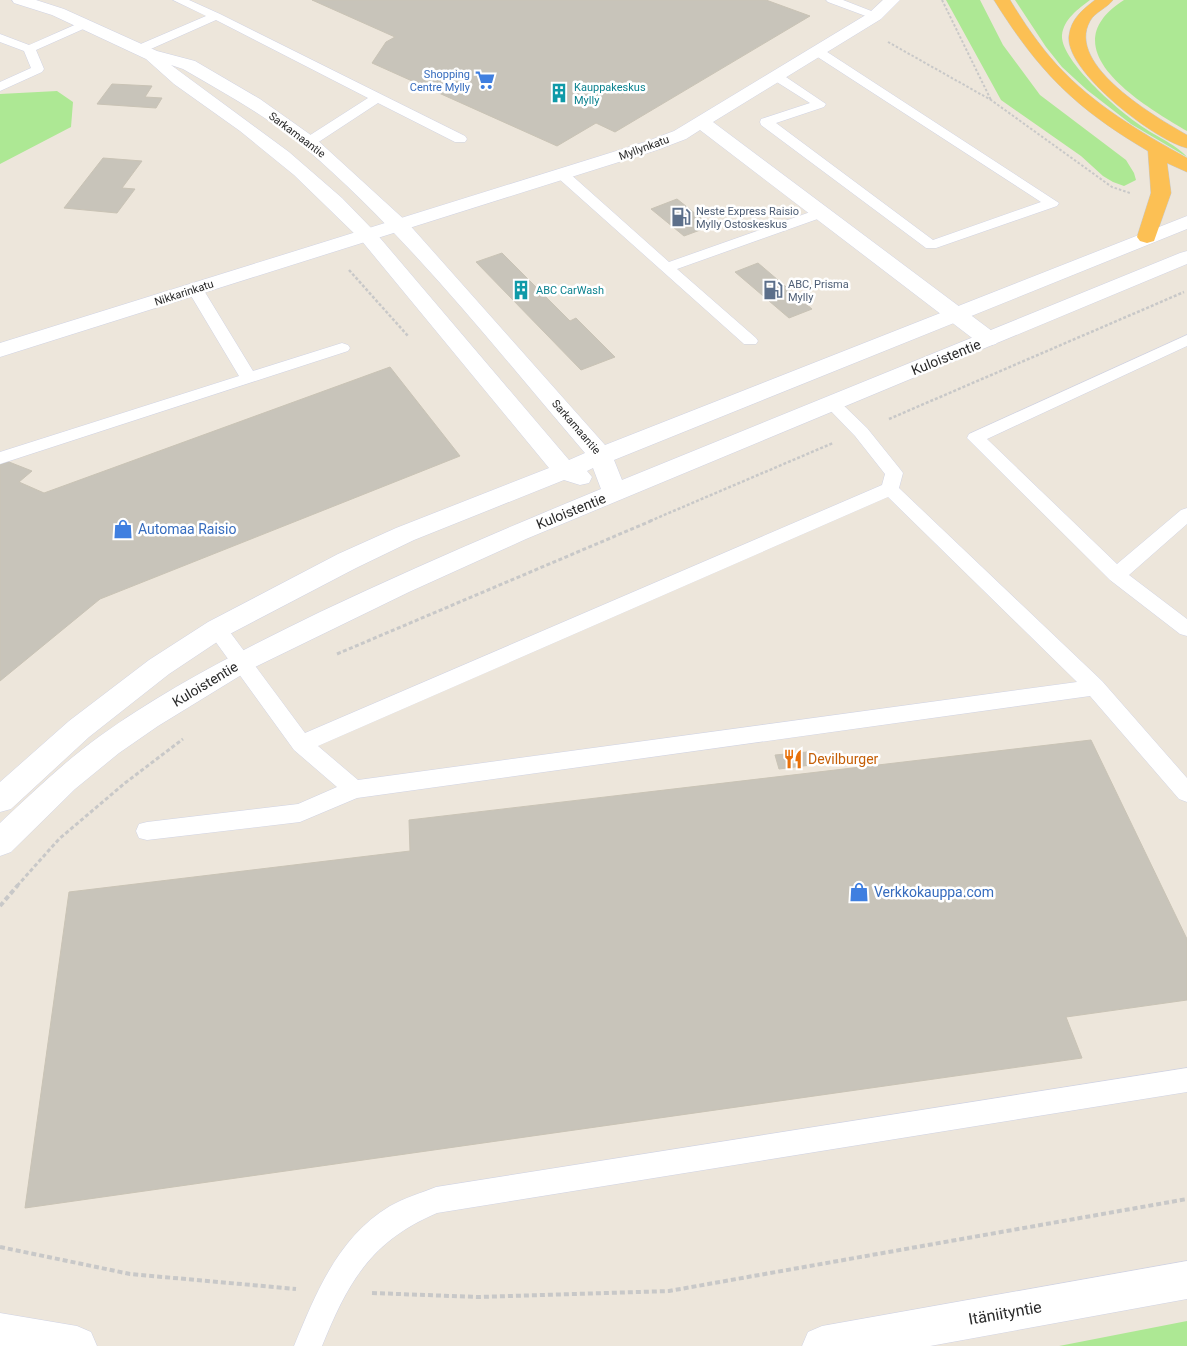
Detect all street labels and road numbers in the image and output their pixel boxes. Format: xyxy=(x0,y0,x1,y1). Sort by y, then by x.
street label: Sarkamaantie xyxy=(266,109,328,161)
street label: Myllynkatu xyxy=(617,133,671,163)
street label: Nikkarinkatu xyxy=(153,277,215,309)
street label: Kuloistentie xyxy=(909,336,983,378)
street label: Sarkamaantie xyxy=(549,397,603,457)
street label: Kuloistentie xyxy=(534,490,608,532)
street label: Kuloistentie xyxy=(169,658,241,710)
street label: Itäniityntie xyxy=(967,1297,1043,1329)

